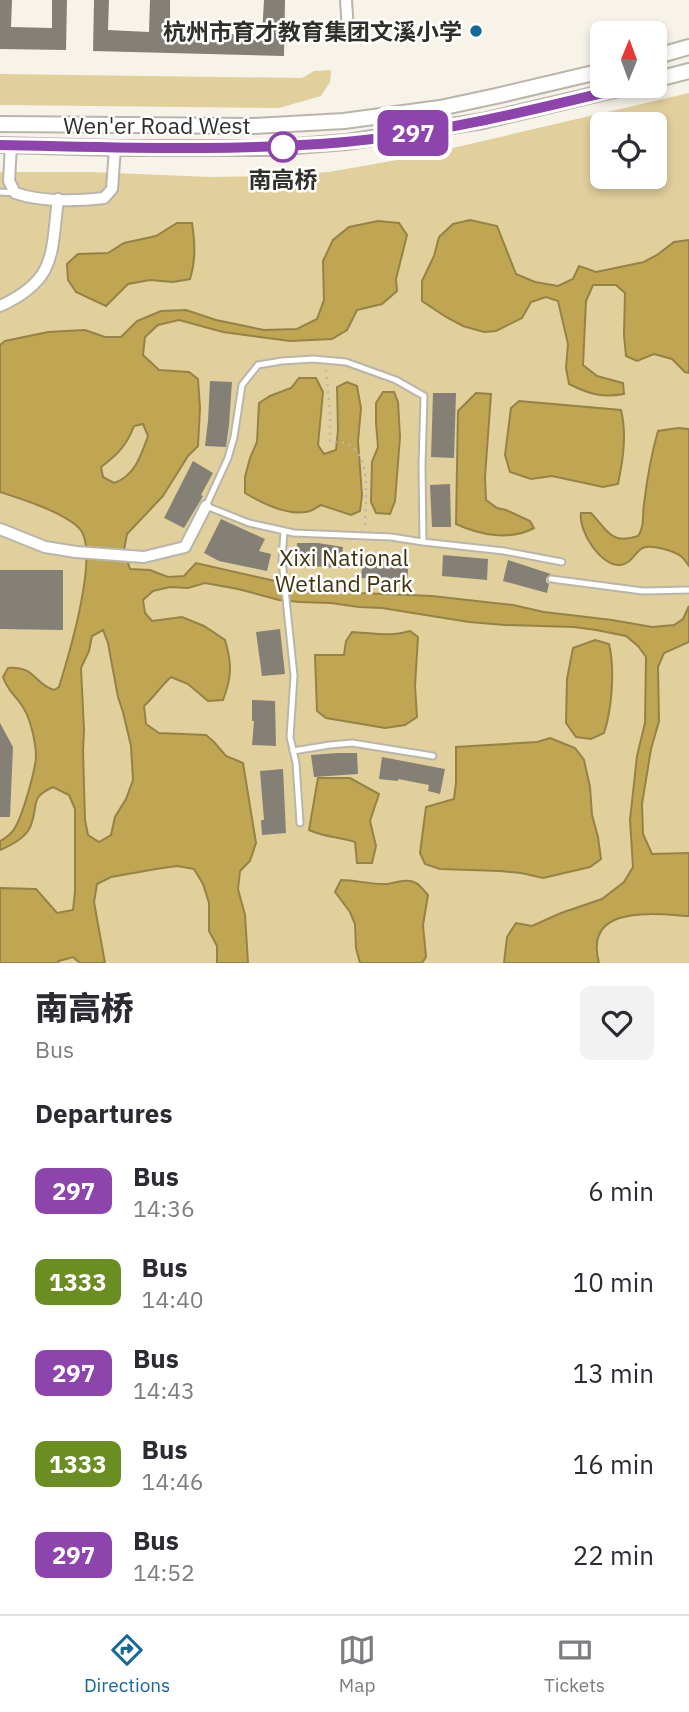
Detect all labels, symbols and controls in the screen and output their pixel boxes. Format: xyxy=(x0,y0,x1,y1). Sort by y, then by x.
place label: 杭州市育才教育集团文溪小学 xyxy=(163,16,462,46)
north arrow xyxy=(590,21,667,98)
map controls xyxy=(590,21,667,189)
marker: 杭州市育才教育集团文溪小学 xyxy=(468,23,484,39)
street label: Wen'er Road West xyxy=(63,110,251,140)
line badge: 297 xyxy=(373,110,453,156)
button: locate xyxy=(590,112,667,189)
text: 297 xyxy=(391,117,435,149)
marker: 南高桥 xyxy=(268,132,298,162)
place label: 南高桥 xyxy=(249,164,318,194)
park label: Xixi National Wetland Park xyxy=(275,542,413,598)
text: 南高桥 xyxy=(35,986,134,1029)
button: heart xyxy=(580,986,654,1060)
text: Bus xyxy=(35,1034,74,1064)
text: Departures xyxy=(35,1096,173,1130)
text: Bus xyxy=(133,1159,179,1193)
text: 6 min xyxy=(588,1174,654,1208)
text: 297 xyxy=(52,1175,95,1207)
text: 14:36 xyxy=(133,1193,195,1223)
text: Bus xyxy=(142,1250,188,1284)
text: 10 min xyxy=(573,1265,654,1299)
text: 1333 xyxy=(49,1266,107,1298)
text: 14:40 xyxy=(142,1284,204,1314)
text: Bus xyxy=(133,1341,179,1375)
text: 13 min xyxy=(573,1356,654,1390)
text: 297 xyxy=(52,1357,95,1389)
text: 14:43 xyxy=(133,1375,195,1405)
text: Bus xyxy=(142,1432,188,1466)
text: 16 min xyxy=(573,1447,654,1481)
text: 1333 xyxy=(49,1448,107,1480)
text: 14:46 xyxy=(142,1466,204,1496)
text: Bus xyxy=(133,1523,179,1557)
text: 22 min xyxy=(573,1538,654,1572)
text: 297 xyxy=(52,1539,95,1571)
text: 14:52 xyxy=(133,1557,195,1587)
tab: Directions xyxy=(84,1631,170,1697)
tab: Map xyxy=(338,1631,376,1697)
tab: Tickets xyxy=(544,1631,605,1697)

